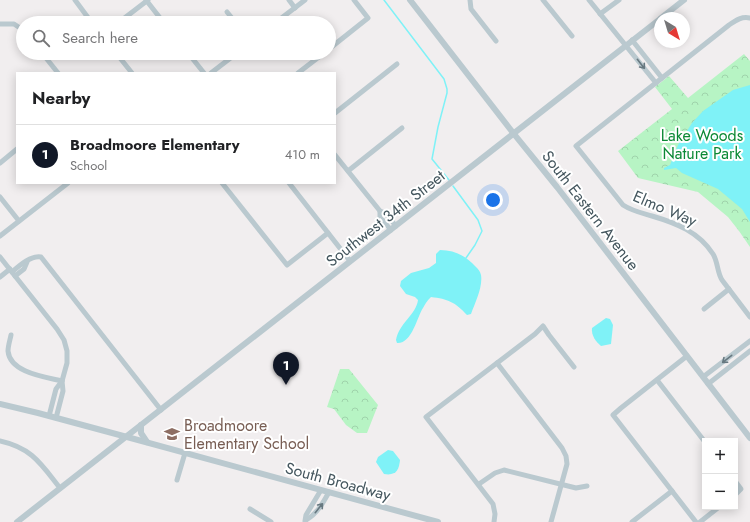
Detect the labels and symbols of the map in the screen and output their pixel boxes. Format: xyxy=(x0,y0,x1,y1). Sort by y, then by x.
north arrow xyxy=(654,12,690,48)
one-way arrow xyxy=(637,58,645,69)
park label: Lake Woods Nature Park xyxy=(661,124,743,165)
street label: South Eastern Avenue xyxy=(536,146,645,275)
street label: Southwest 34th Street xyxy=(321,165,450,272)
street label: Elmo Way xyxy=(629,185,701,233)
your location xyxy=(483,190,503,210)
pin: 1 xyxy=(273,352,299,385)
one-way arrow xyxy=(721,355,732,363)
place label: Broadmoore Elementary School xyxy=(184,414,309,455)
school or university icon: Broadmoore Elementary School xyxy=(163,425,181,443)
street label: South Broadway xyxy=(283,456,394,507)
one-way arrow xyxy=(315,502,323,513)

